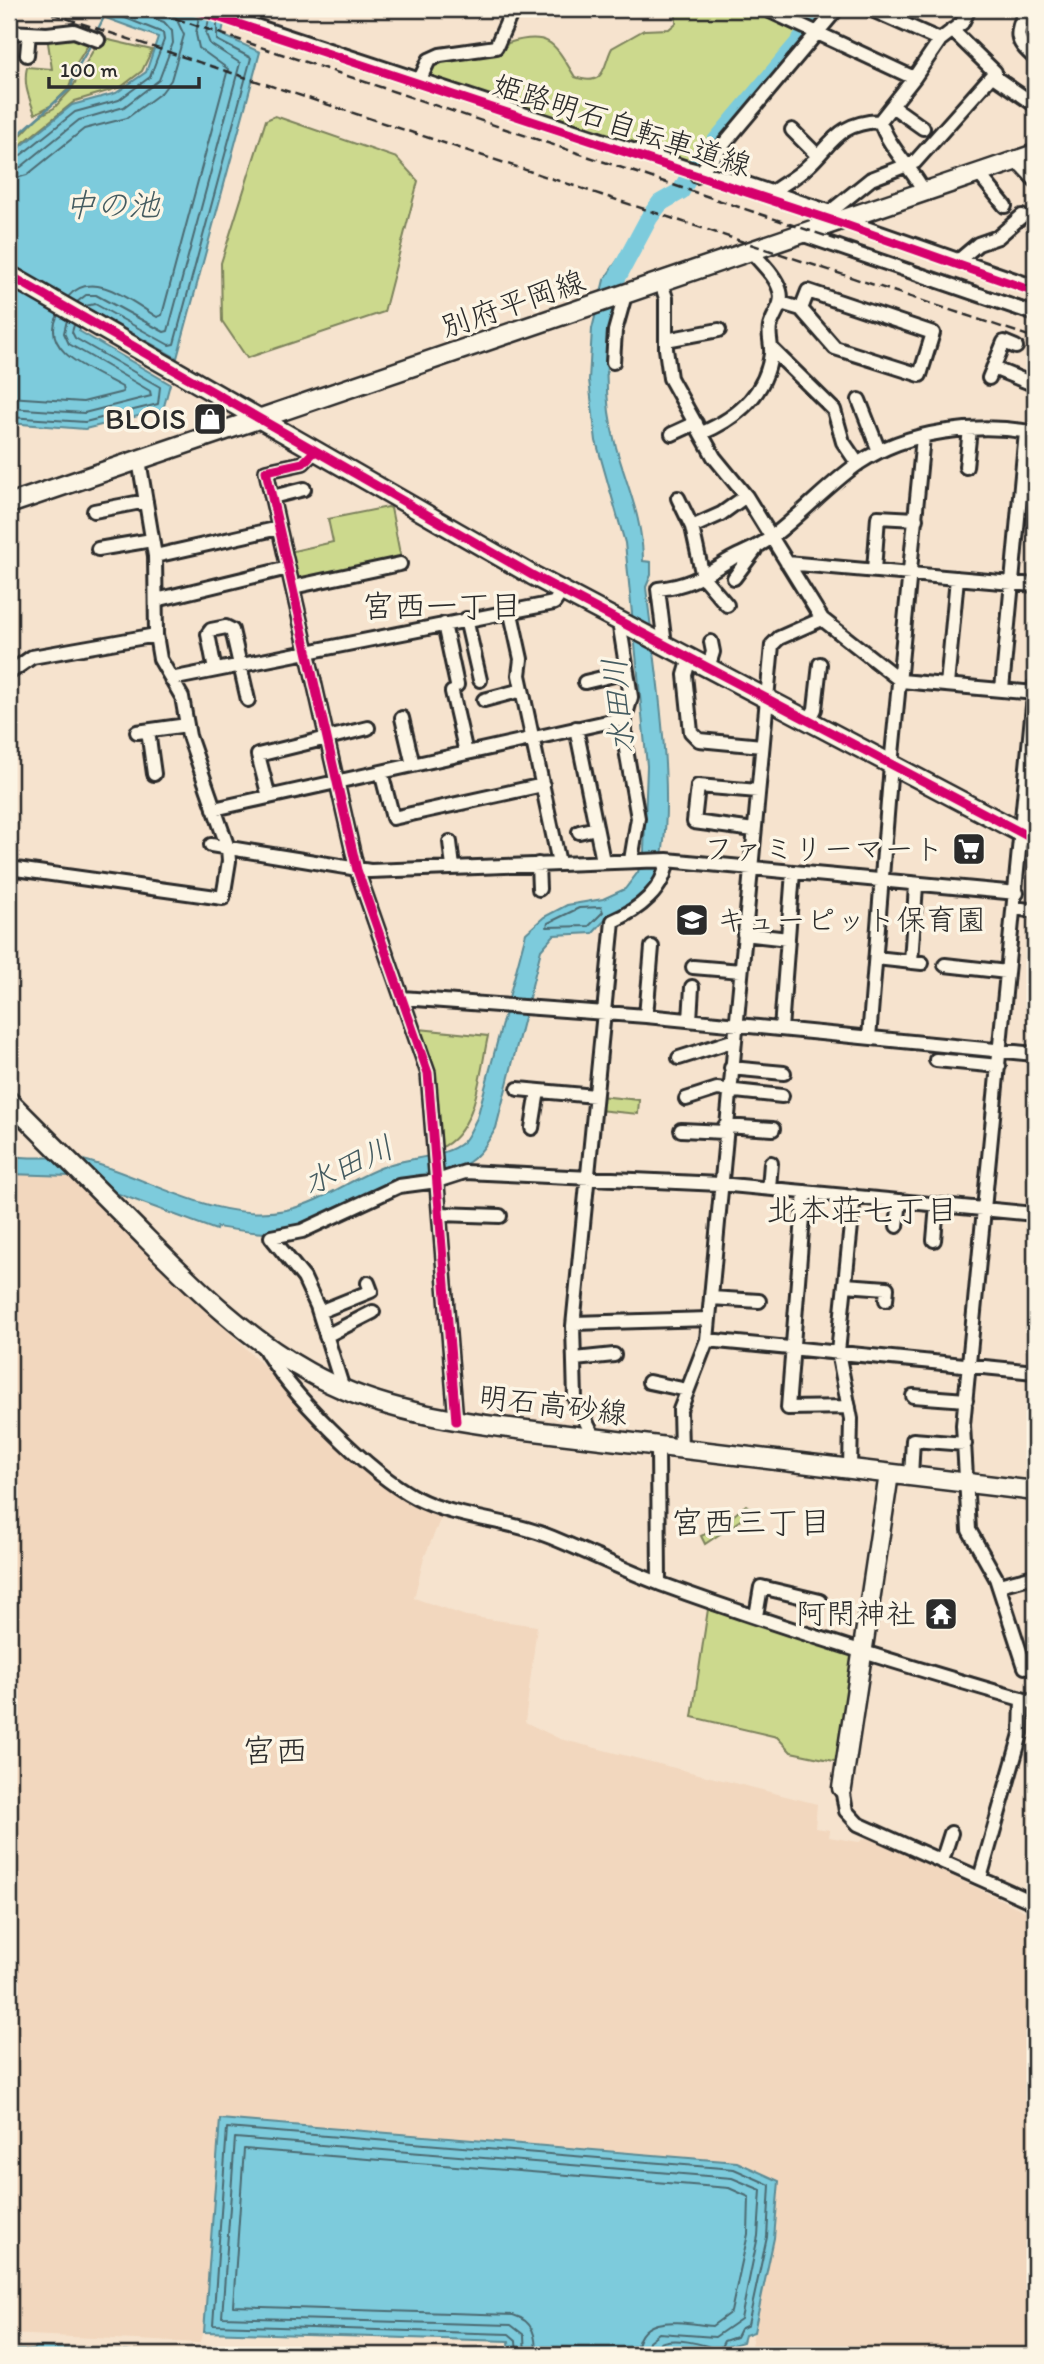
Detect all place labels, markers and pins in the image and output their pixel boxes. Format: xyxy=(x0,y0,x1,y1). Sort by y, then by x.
place label: BLOIS xyxy=(105,400,186,437)
shop icon: BLOIS xyxy=(191,400,229,438)
place label: ファミリーマート xyxy=(703,830,944,867)
supermarket icon: ファミリーマート xyxy=(950,830,988,868)
school or university icon: キューピット保育園 xyxy=(673,901,711,939)
place label: キューピット保育園 xyxy=(716,901,986,938)
place label: 阿閇神社 xyxy=(796,1595,916,1632)
temple icon: 阿閇神社 xyxy=(922,1595,960,1633)

